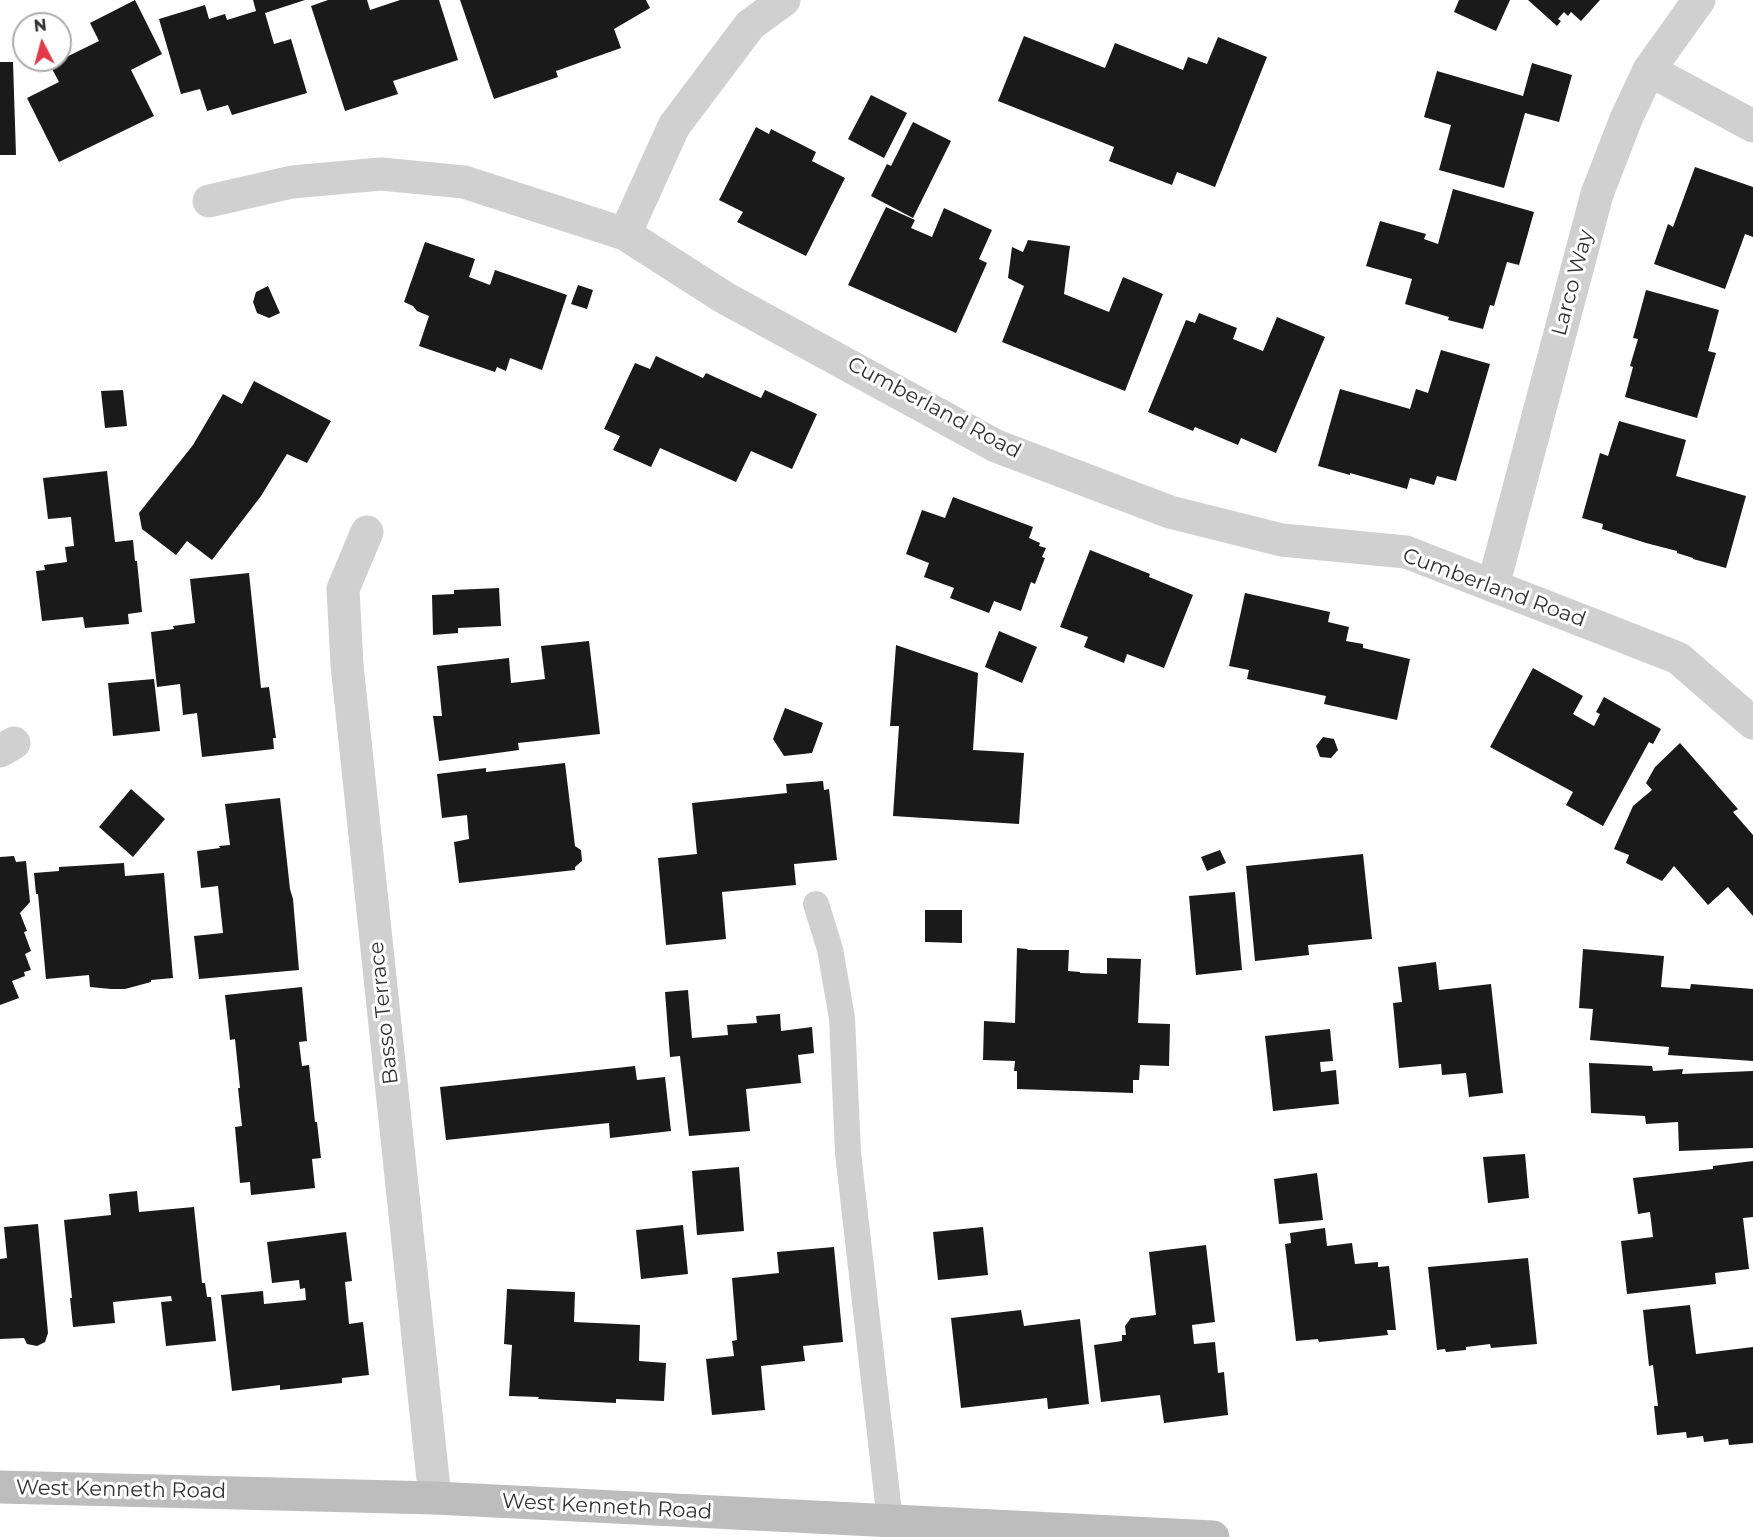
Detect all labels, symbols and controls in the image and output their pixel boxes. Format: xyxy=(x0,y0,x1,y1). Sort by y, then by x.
north arrow xyxy=(12,12,72,72)
text: N xyxy=(33,15,48,36)
street label: Larco Way xyxy=(1547,227,1599,339)
street label: Cumberland Road xyxy=(843,352,1025,464)
street label: Cumberland Road xyxy=(1399,543,1589,633)
street label: Basso Terrace xyxy=(364,940,404,1086)
street label: West Kenneth Road xyxy=(16,1476,226,1504)
street label: West Kenneth Road xyxy=(501,1489,713,1525)

